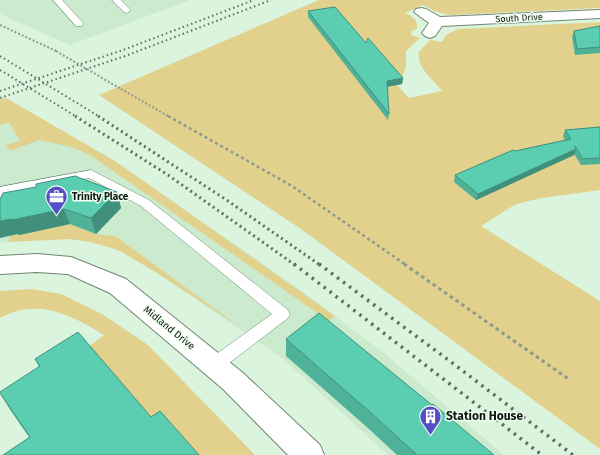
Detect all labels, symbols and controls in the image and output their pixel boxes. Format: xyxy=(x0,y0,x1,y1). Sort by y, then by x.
street label: South Drive xyxy=(495,12,543,24)
office icon: Trinity Place xyxy=(43,184,69,217)
place label: Trinity Place xyxy=(72,191,129,203)
street label: Midland Drive xyxy=(141,304,197,352)
building icon: Station House xyxy=(417,403,443,436)
place label: Station House xyxy=(446,409,523,423)

